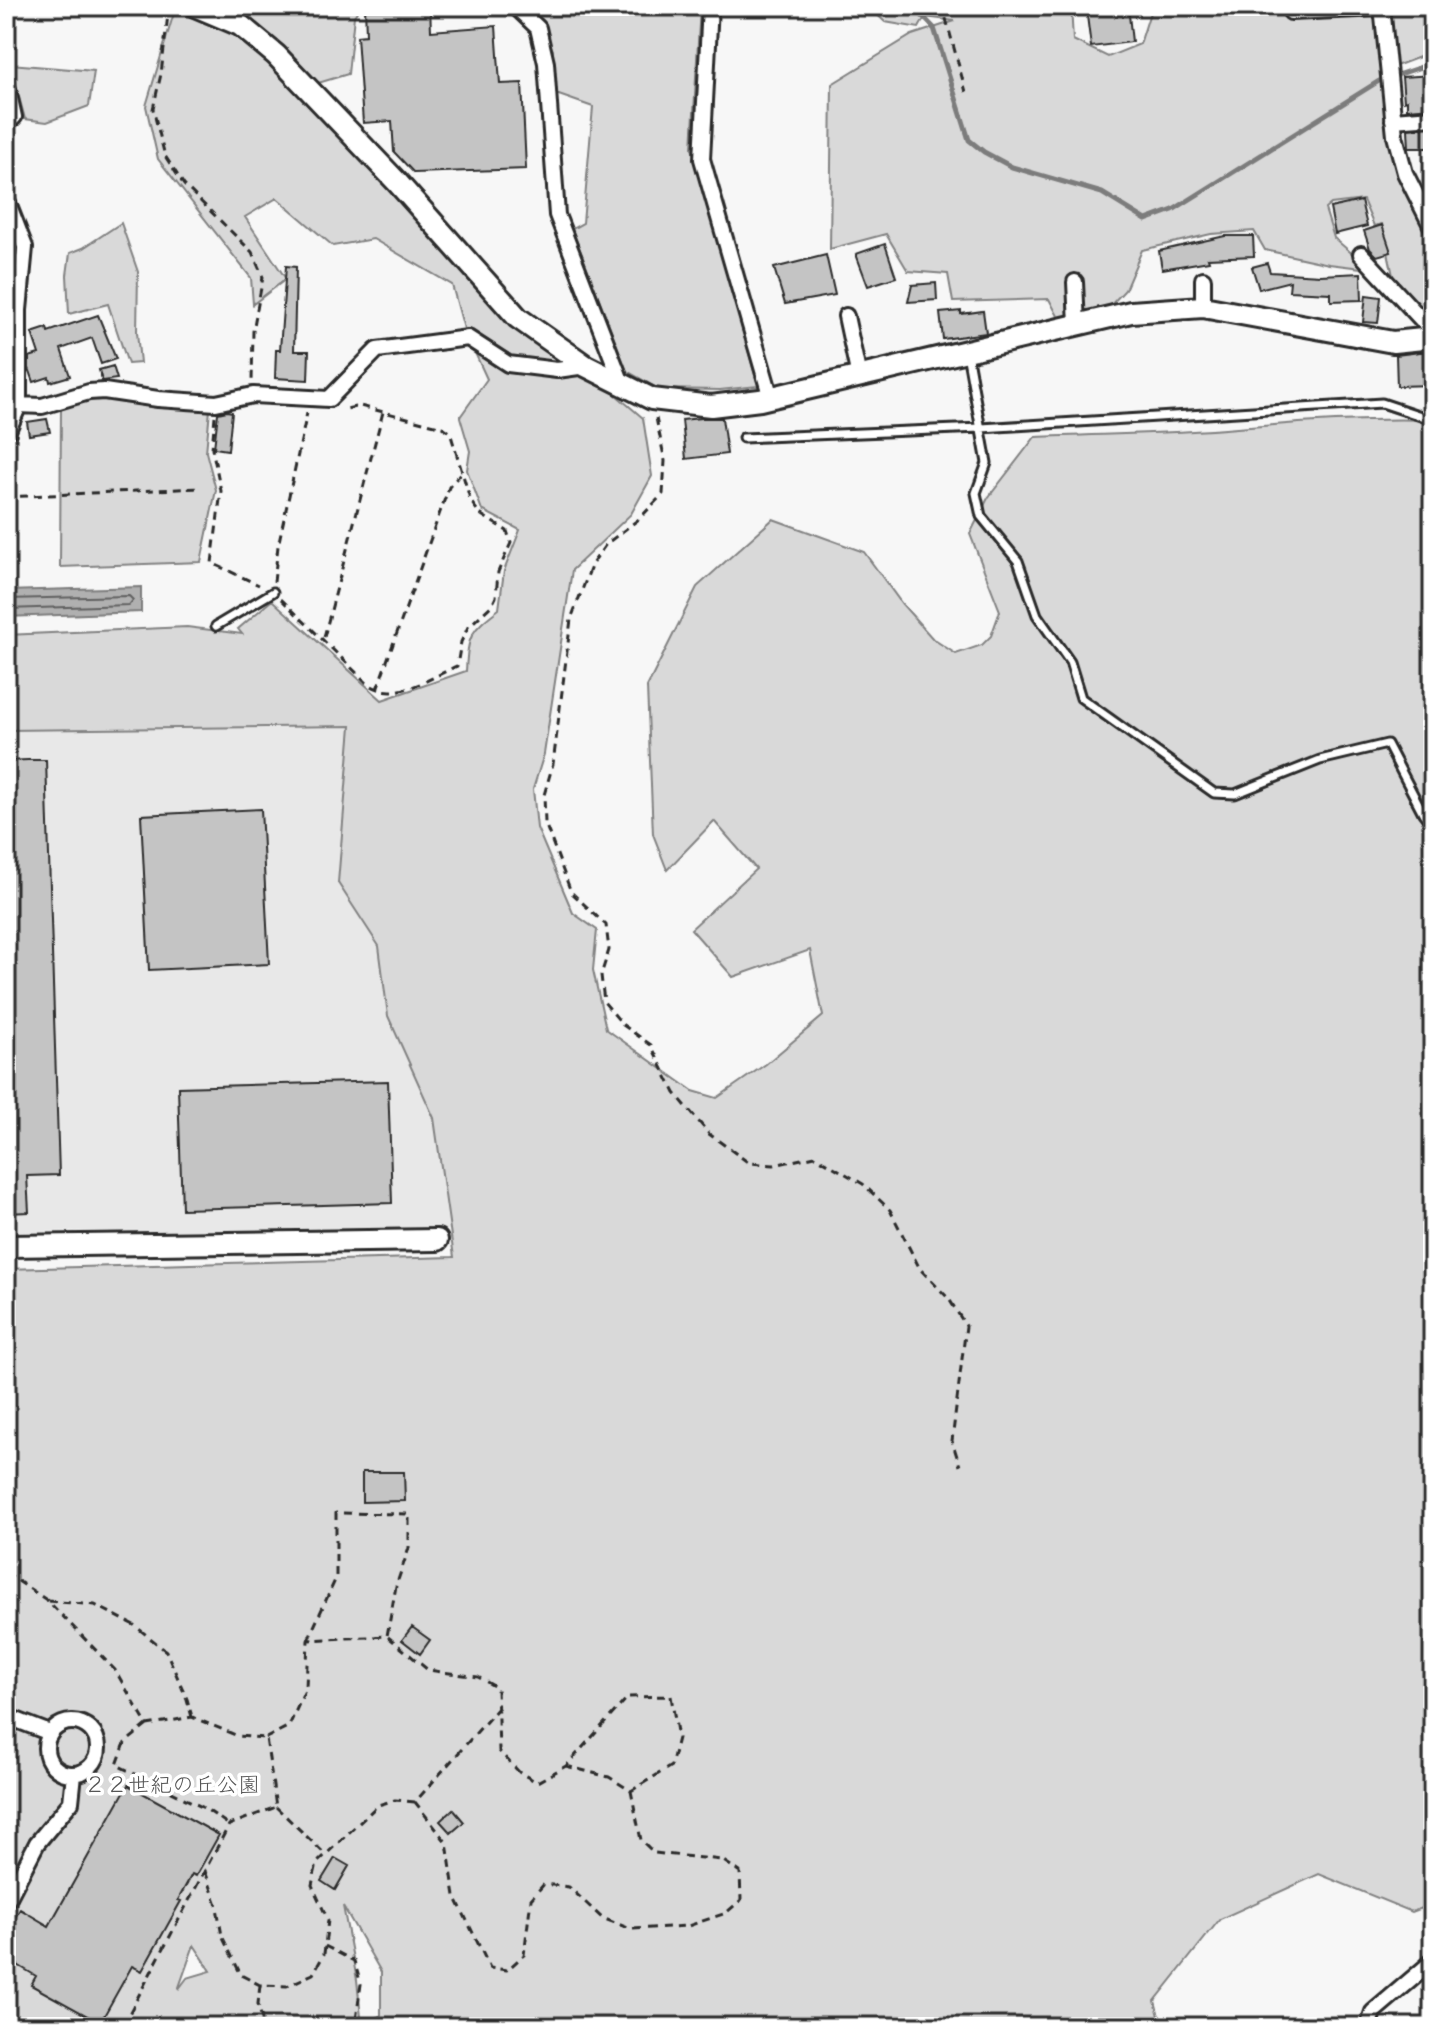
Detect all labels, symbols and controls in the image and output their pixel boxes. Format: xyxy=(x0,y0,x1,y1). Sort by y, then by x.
park label: ２２世紀の丘公園 xyxy=(84,1770,260,1799)

